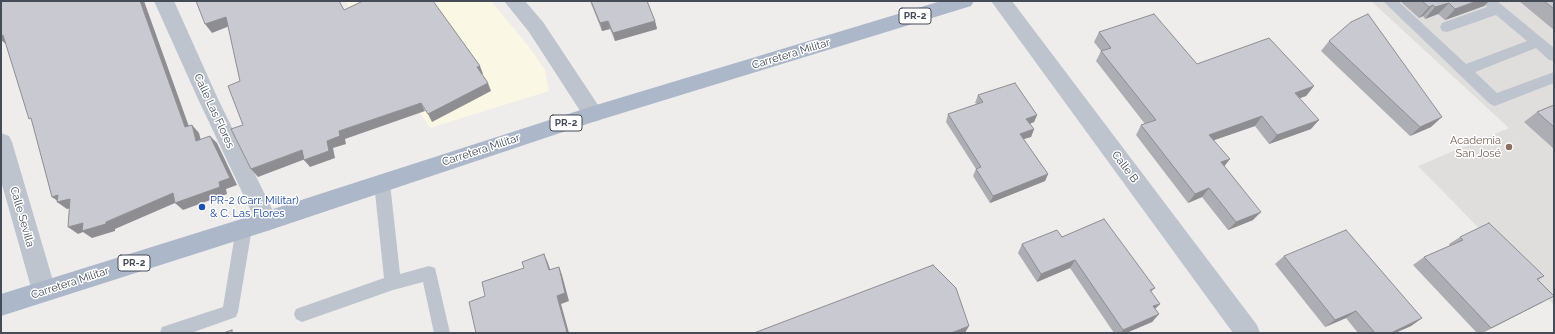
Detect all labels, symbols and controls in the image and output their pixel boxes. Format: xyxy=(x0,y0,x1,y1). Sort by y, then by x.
road number: PR-2 xyxy=(899,8,931,24)
street label: Carretera Militar xyxy=(750,36,832,72)
street label: Calle Las Flores xyxy=(191,72,237,150)
road number: PR-2 xyxy=(550,115,582,131)
street label: Carretera Militar xyxy=(440,131,522,169)
place label: Academia San José xyxy=(1450,134,1501,160)
marker: Academia San José xyxy=(1504,142,1514,152)
street label: Calle B xyxy=(1109,149,1141,185)
street label: Calle Sevilla xyxy=(7,185,37,249)
place label: PR-2 (Carr. Militar) & C. Las Flores xyxy=(210,194,299,220)
marker: PR-2 (Carr. Militar) & C. Las Flores xyxy=(197,202,207,212)
road number: PR-2 xyxy=(118,255,150,271)
street label: Carretera Militar xyxy=(29,264,111,302)

